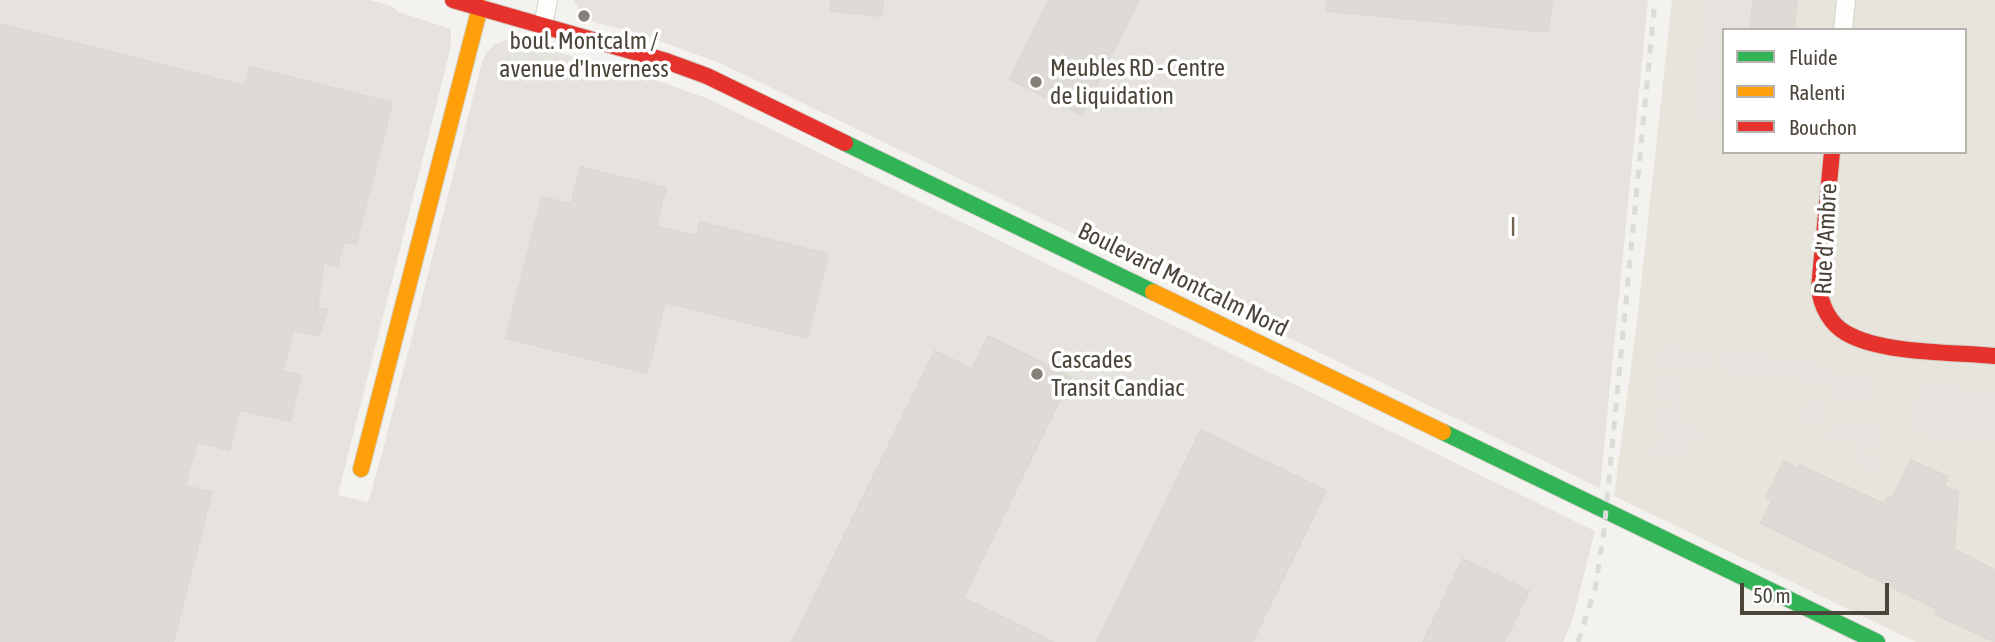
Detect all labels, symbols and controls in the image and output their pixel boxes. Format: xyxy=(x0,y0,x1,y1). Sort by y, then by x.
marker: boul. Montcalm / avenue d'Inverness xyxy=(576,8,592,24)
place label: boul. Montcalm / avenue d'Inverness xyxy=(499,27,669,83)
legend xyxy=(1722,28,1967,154)
text: Fluide xyxy=(1789,45,1838,69)
place label: Meubles RD - Centre de liquidation xyxy=(1050,54,1225,110)
marker: Meubles RD - Centre de liquidation xyxy=(1028,74,1044,90)
text: Ralenti xyxy=(1789,80,1845,104)
text: Bouchon xyxy=(1789,115,1857,139)
street label: Rue d'Ambre xyxy=(1809,183,1843,295)
district label: I xyxy=(1510,212,1518,244)
street label: Boulevard Montcalm Nord xyxy=(1073,217,1293,343)
place label: Cascades Transit Candiac xyxy=(1051,346,1184,402)
marker: Cascades Transit Candiac xyxy=(1029,366,1045,382)
scale bar xyxy=(1743,568,1892,612)
text: 50 m xyxy=(1753,583,1791,607)

